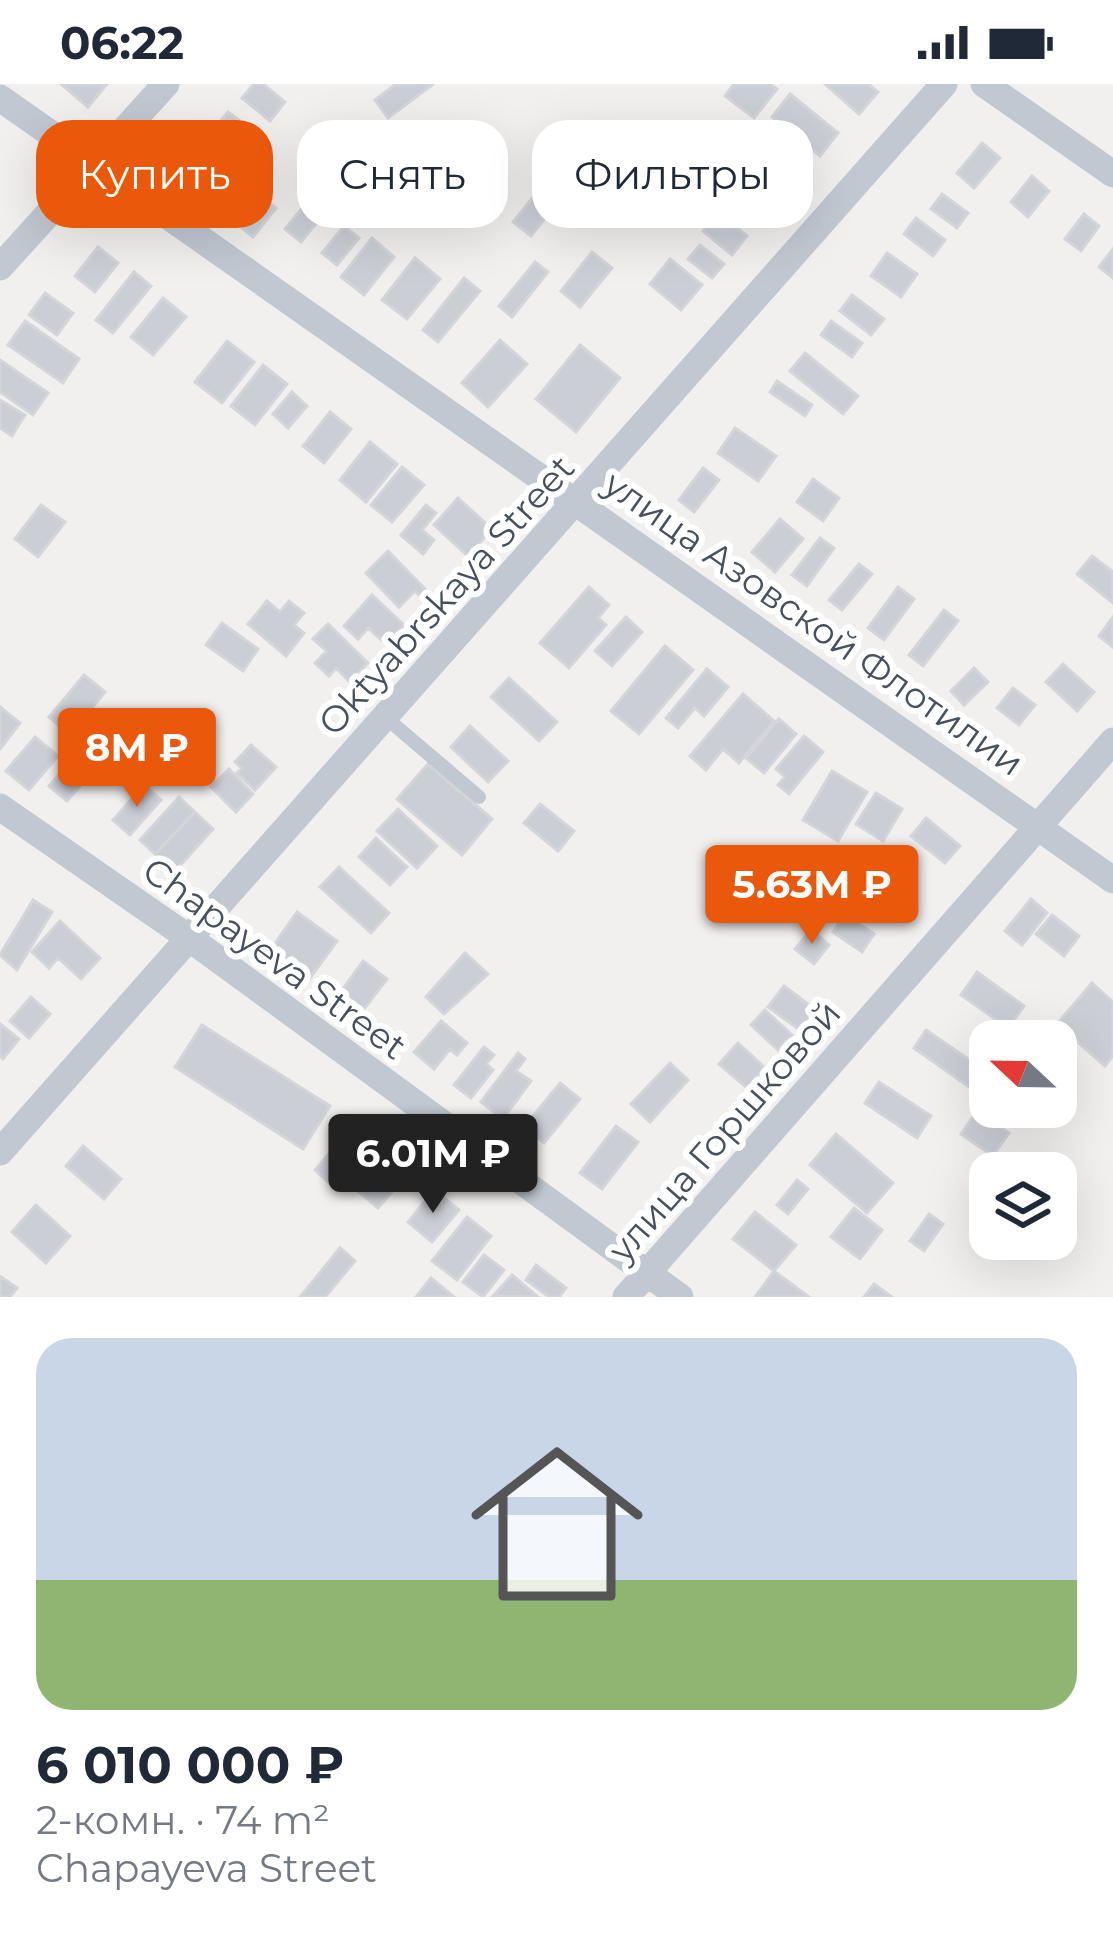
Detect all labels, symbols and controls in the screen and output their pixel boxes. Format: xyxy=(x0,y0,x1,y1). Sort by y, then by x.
text: 06:22 xyxy=(60,15,184,70)
chip: Купить xyxy=(36,120,273,228)
chip: Снять xyxy=(297,120,508,228)
chip: Фильтры xyxy=(532,120,813,228)
street label: Oktyabrskaya Street xyxy=(309,446,583,744)
street label: улица Азовской Флотилии xyxy=(595,461,1032,785)
pin: 8M ₽ xyxy=(66,708,208,810)
text: 8M ₽ xyxy=(85,723,189,771)
pin: 5.63M ₽ xyxy=(701,845,923,947)
street label: Chapayeva Street xyxy=(135,848,415,1068)
text: 5.63M ₽ xyxy=(732,860,892,908)
street label: улица Горшковой xyxy=(598,991,849,1271)
north arrow xyxy=(969,1020,1077,1128)
map controls xyxy=(969,1020,1077,1260)
pin: 6.01M ₽ xyxy=(322,1114,544,1216)
text: 6.01M ₽ xyxy=(355,1129,511,1177)
button: layers xyxy=(969,1152,1077,1260)
icon: home xyxy=(449,1416,665,1632)
text: 6 010 000 ₽ xyxy=(36,1734,344,1796)
text: 2-комн. · 74 m² xyxy=(36,1796,330,1844)
text: Chapayeva Street xyxy=(36,1844,377,1892)

